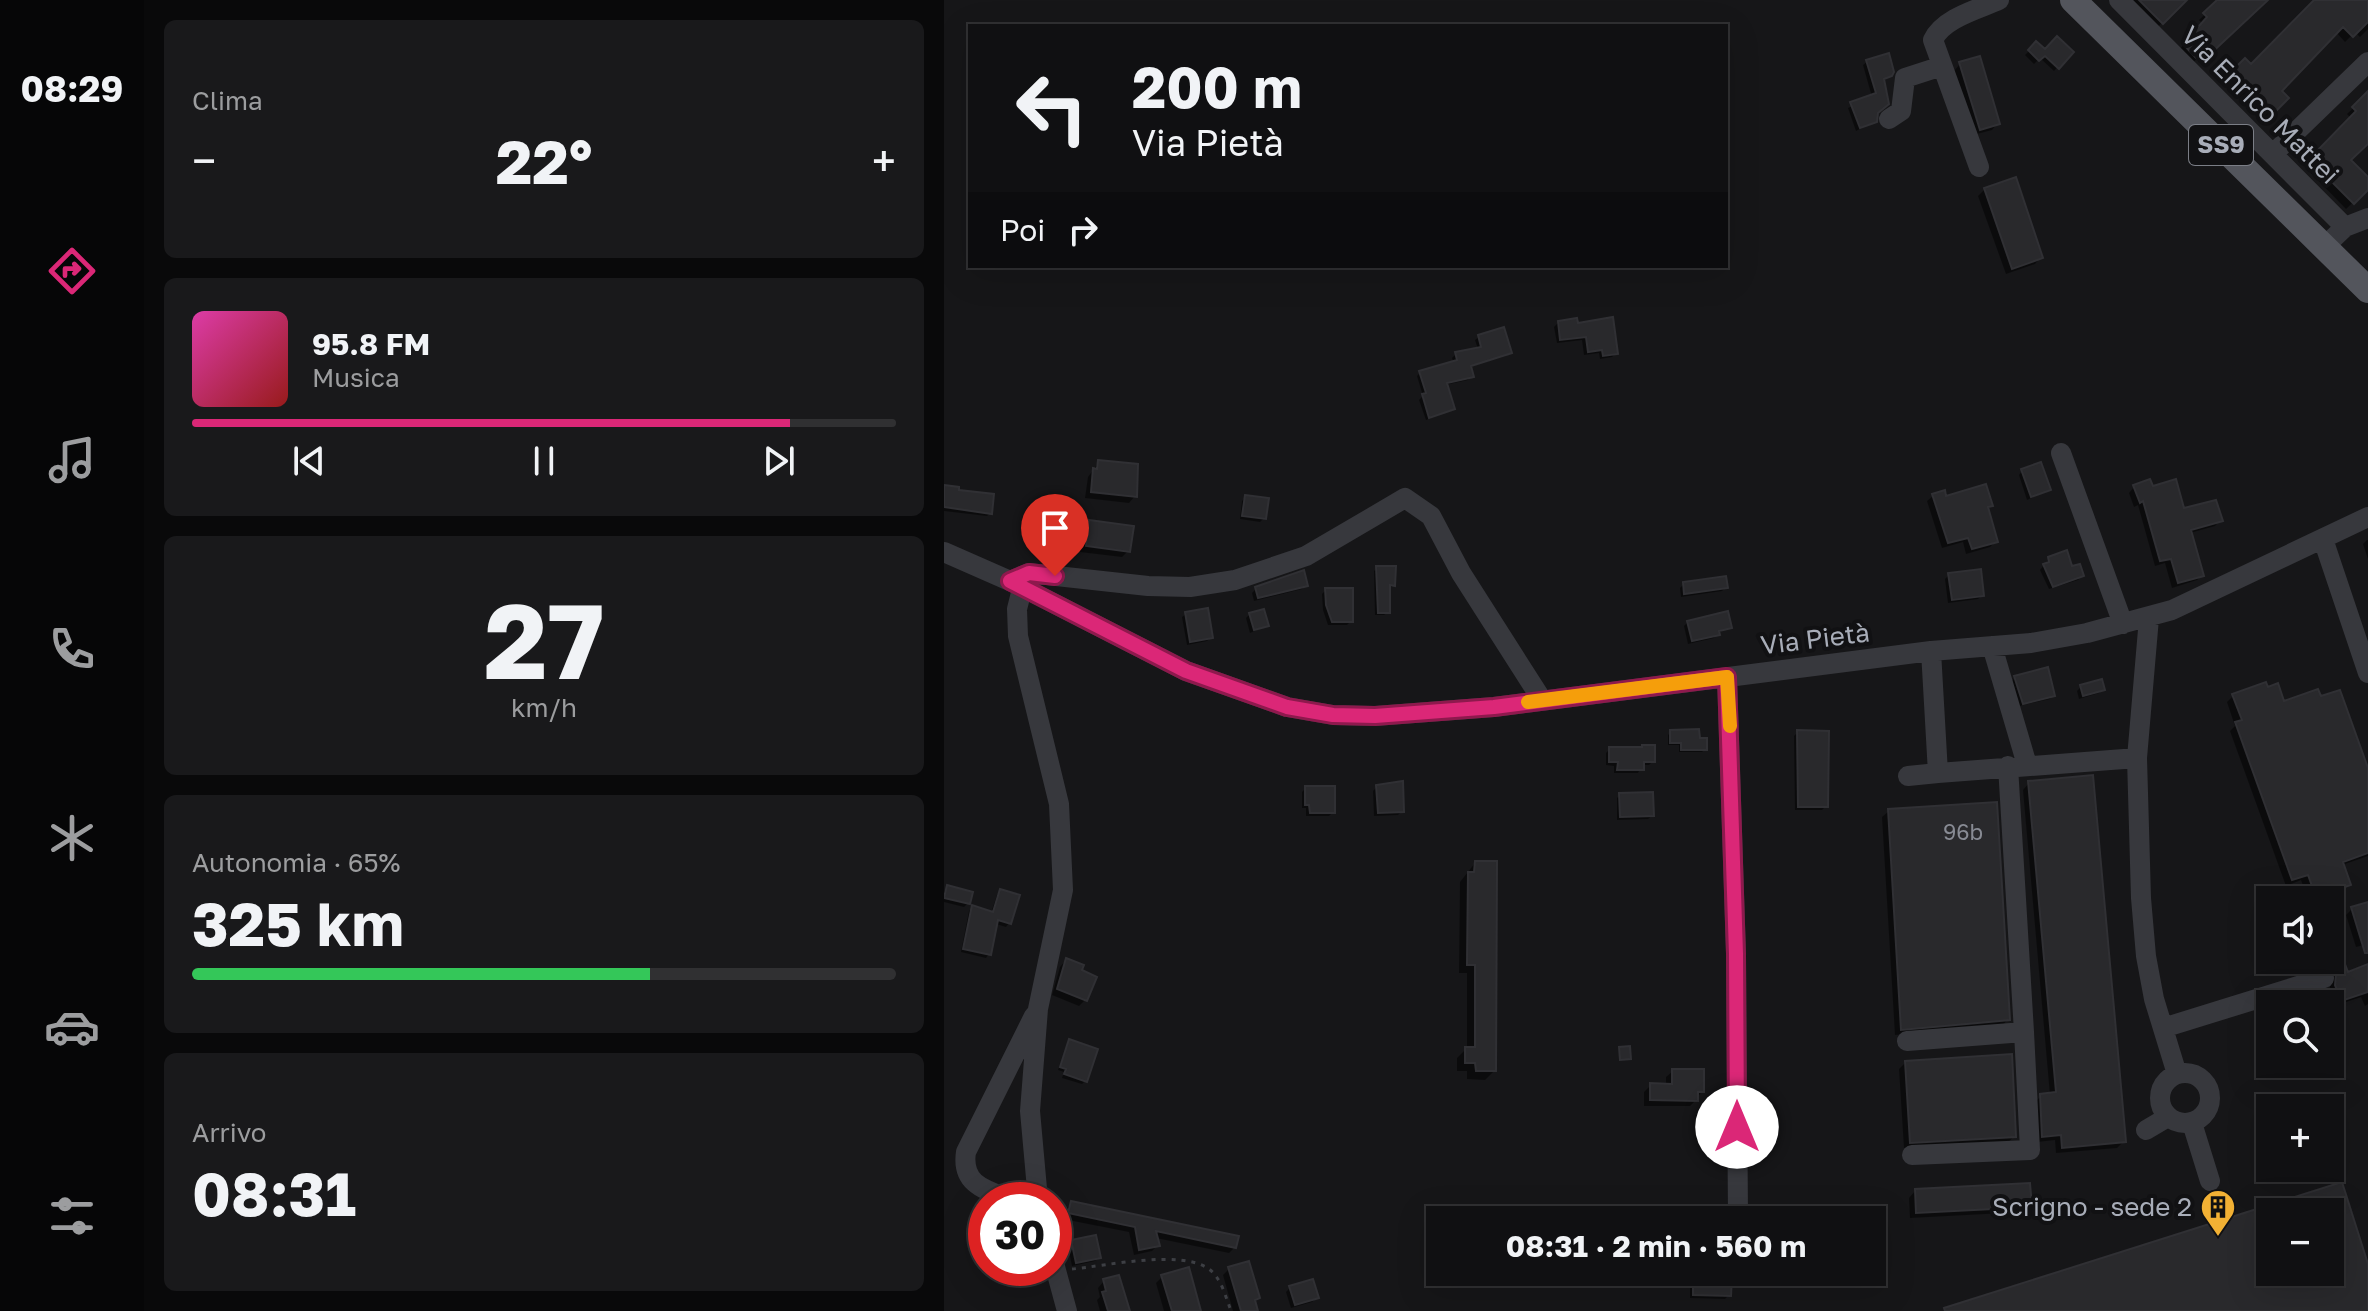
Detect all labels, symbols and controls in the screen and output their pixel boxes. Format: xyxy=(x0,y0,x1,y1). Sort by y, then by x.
street label: Via Enrico Mattei xyxy=(2175,19,2346,190)
text: 200 m xyxy=(1132,53,1302,120)
icon: left xyxy=(1000,56,1104,160)
text: 08:29 xyxy=(21,67,123,110)
text: Clima xyxy=(192,85,263,116)
text: Via Pietà xyxy=(1132,121,1284,164)
text: 22° xyxy=(496,125,592,197)
road number: SS9 xyxy=(2189,125,2253,165)
text: − xyxy=(192,134,216,187)
text: + xyxy=(872,134,896,187)
icon: right xyxy=(1061,208,1105,252)
text: Poi xyxy=(1000,212,1045,248)
icon: directions xyxy=(44,243,100,299)
text: 95.8 FM xyxy=(312,326,430,362)
text: Musica xyxy=(312,362,400,393)
icon: music xyxy=(44,432,100,488)
icon: previous xyxy=(287,439,331,483)
icon: pause xyxy=(522,439,566,483)
icon: next xyxy=(757,439,801,483)
pin xyxy=(1021,494,1089,576)
icon: arrive xyxy=(1033,506,1077,550)
text: 27 xyxy=(484,577,604,702)
street label: Via Pietà xyxy=(1759,616,1871,661)
icon: phone xyxy=(44,621,100,677)
text: km/h xyxy=(511,692,577,723)
icon: climate xyxy=(44,810,100,866)
house number: 96b xyxy=(1943,818,1983,845)
text: Autonomia · 65% xyxy=(192,847,400,878)
map controls xyxy=(2256,886,2344,1286)
button: sound xyxy=(2256,886,2344,974)
text: 325 km xyxy=(192,887,404,959)
button: search xyxy=(2256,990,2344,1078)
icon: car xyxy=(44,999,100,1055)
position arrow xyxy=(1695,1085,1779,1169)
button: + xyxy=(2256,1094,2344,1182)
text: Arrivo xyxy=(192,1117,266,1148)
text: 08:31 xyxy=(192,1157,356,1229)
speed limit sign: 30 xyxy=(968,1182,1072,1286)
icon: filters xyxy=(44,1188,100,1244)
building icon: Scrigno - sede 2 xyxy=(2199,1188,2237,1238)
place label: Scrigno - sede 2 xyxy=(1992,1191,2192,1222)
button: − xyxy=(2256,1198,2344,1286)
text: 08:31 · 2 min · 560 m xyxy=(1506,1228,1806,1264)

